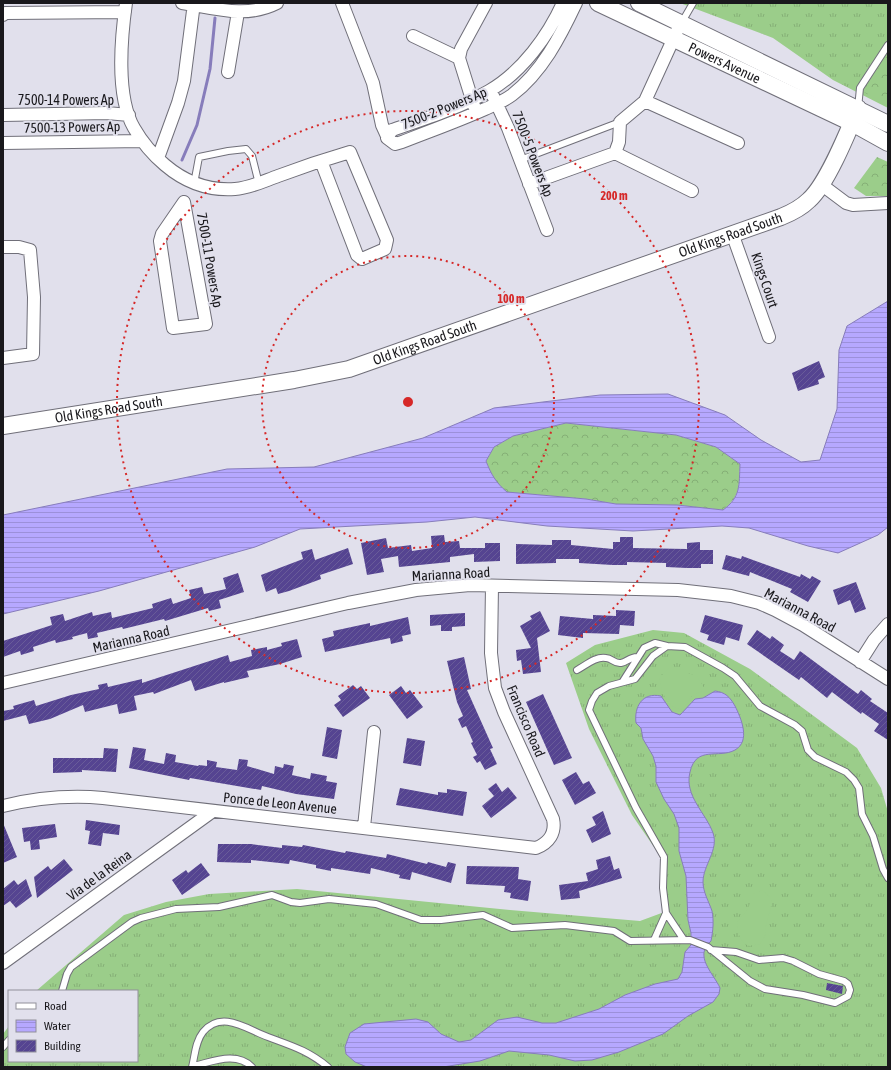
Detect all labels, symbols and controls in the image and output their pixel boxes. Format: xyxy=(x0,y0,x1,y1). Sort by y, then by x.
street label: Powers Avenue xyxy=(686,39,763,87)
street label: 7500-2 Powers Ap xyxy=(399,83,489,132)
street label: 7500-14 Powers Ap xyxy=(18,92,115,108)
street label: 7500-5 Powers Ap xyxy=(509,109,557,199)
street label: 7500-13 Powers Ap xyxy=(24,118,121,136)
text: 200 m xyxy=(600,189,628,203)
street label: Old Kings Road South xyxy=(676,209,784,260)
street label: 7500-11 Powers Ap xyxy=(194,211,226,309)
street label: Kings Court xyxy=(748,250,782,310)
text: 100 m xyxy=(497,292,525,306)
street label: Old Kings Road South xyxy=(371,317,479,368)
street label: Old Kings Road South xyxy=(54,393,164,426)
centre of rings xyxy=(401,395,415,409)
street label: Marianna Road xyxy=(411,564,491,584)
street label: Marianna Road xyxy=(762,585,838,635)
street label: Marianna Road xyxy=(91,622,171,656)
street label: Francisco Road xyxy=(504,683,548,759)
street label: Ponce de Leon Avenue xyxy=(222,789,338,817)
street label: Via de la Reina xyxy=(64,846,134,904)
legend xyxy=(8,990,138,1062)
text: Road xyxy=(44,999,67,1013)
text: Water xyxy=(44,1019,71,1033)
text: Building xyxy=(44,1039,82,1053)

